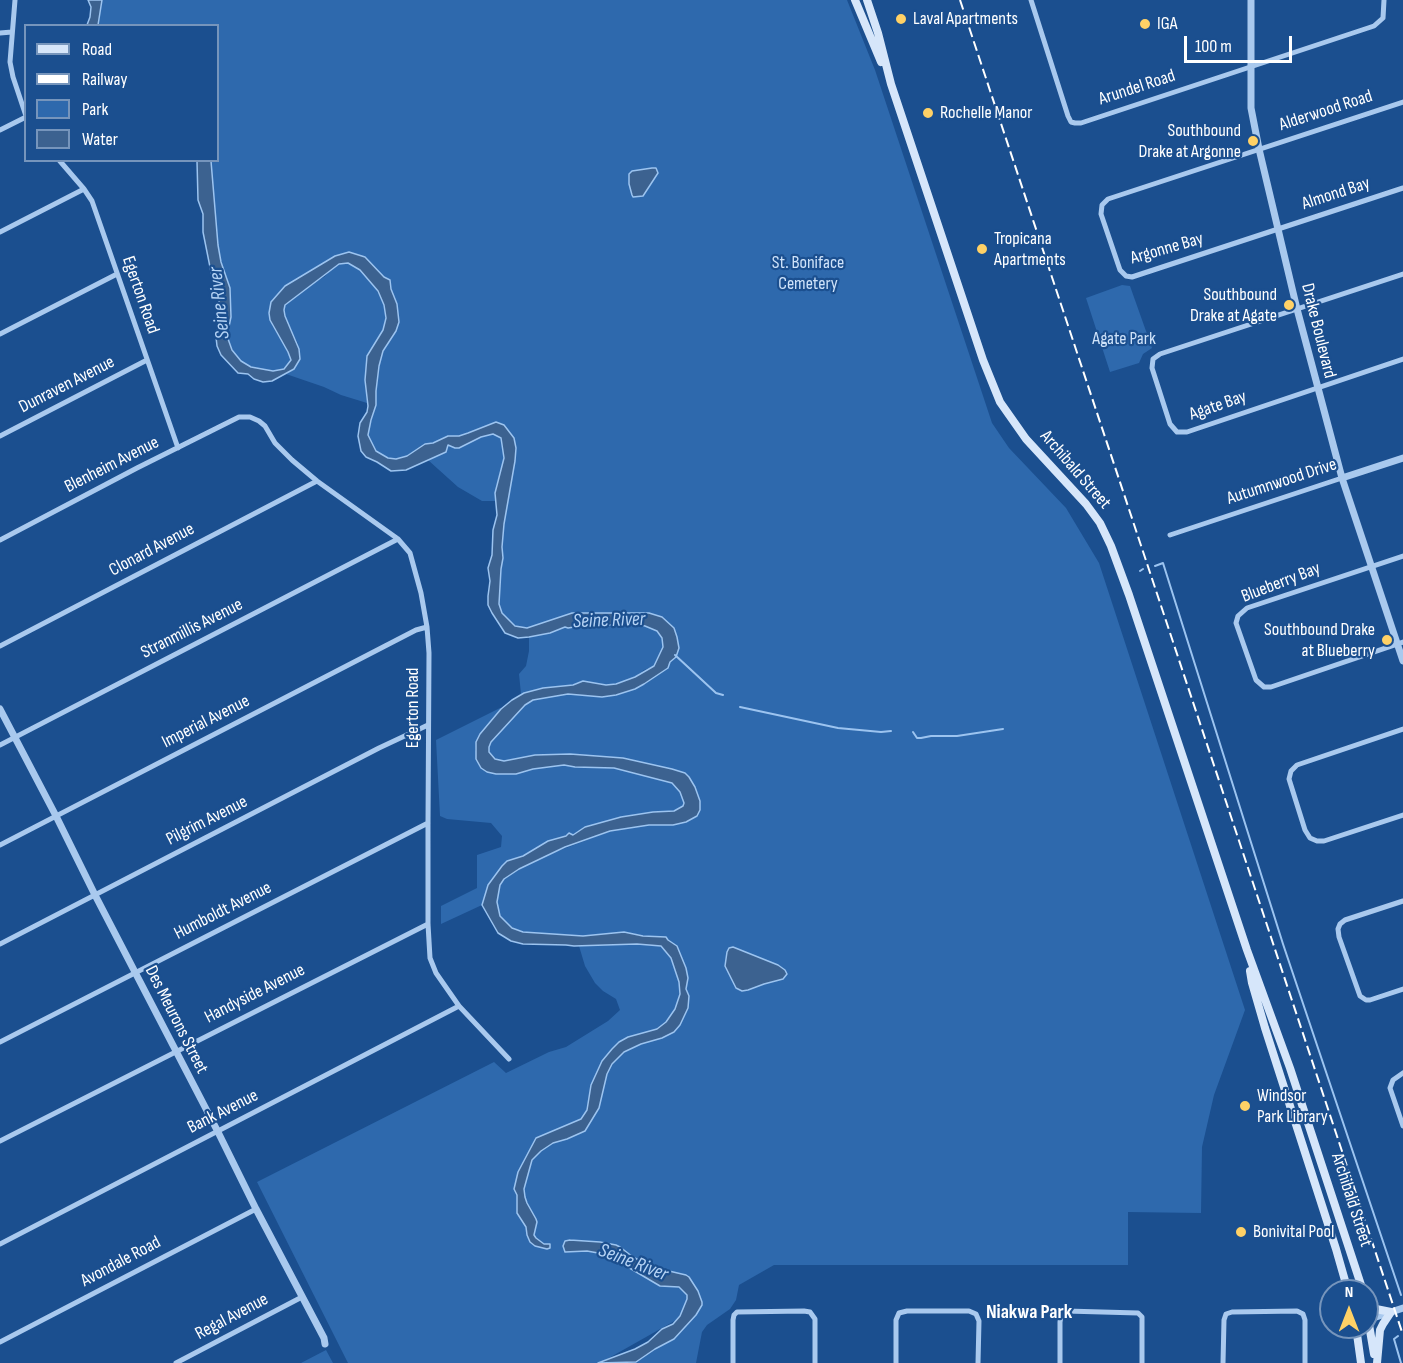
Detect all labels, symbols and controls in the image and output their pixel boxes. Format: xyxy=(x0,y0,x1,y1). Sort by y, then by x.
place label: Laval Apartments xyxy=(913,8,1018,30)
marker: Laval Apartments xyxy=(894,12,908,26)
place label: IGA xyxy=(1157,13,1177,35)
marker: IGA xyxy=(1138,17,1152,31)
legend xyxy=(24,24,219,162)
scale bar xyxy=(1187,24,1295,62)
text: 100 m xyxy=(1195,36,1232,57)
text: Road xyxy=(82,39,112,60)
street label: Arundel Road xyxy=(1096,65,1178,111)
text: Railway xyxy=(82,69,127,90)
street label: Alderwood Road xyxy=(1277,86,1375,136)
text: Park xyxy=(82,99,108,120)
place label: Rochelle Manor xyxy=(940,102,1032,124)
marker: Rochelle Manor xyxy=(921,106,935,120)
place label: Southbound Drake at Argonne xyxy=(1138,120,1241,162)
text: Water xyxy=(82,129,118,150)
marker: Southbound Drake at Argonne xyxy=(1246,134,1260,148)
street label: Almond Bay xyxy=(1299,173,1373,215)
place label: Tropicana Apartments xyxy=(994,228,1066,270)
street label: Argonne Bay xyxy=(1128,228,1206,270)
marker: Tropicana Apartments xyxy=(975,242,989,256)
park label: St. Boniface Cemetery xyxy=(772,252,844,294)
street label: Egerton Road xyxy=(117,253,163,337)
water label: Seine River xyxy=(204,266,236,340)
street label: Drake Boulevard xyxy=(1296,281,1340,381)
place label: Southbound Drake at Agate xyxy=(1190,284,1277,326)
marker: Southbound Drake at Agate xyxy=(1282,298,1296,312)
park label: Agate Park xyxy=(1092,328,1156,350)
street label: Dunraven Avenue xyxy=(16,352,118,418)
street label: Agate Bay xyxy=(1187,386,1249,426)
street label: Archibald Street xyxy=(1035,426,1115,514)
street label: Blenheim Avenue xyxy=(61,432,163,498)
street label: Autumnwood Drive xyxy=(1224,454,1340,510)
street label: Clonard Avenue xyxy=(106,519,198,581)
street label: Blueberry Bay xyxy=(1238,558,1324,608)
street label: Stranmillis Avenue xyxy=(137,594,247,664)
water label: Seine River xyxy=(572,608,646,634)
place label: Southbound Drake at Blueberry xyxy=(1264,619,1375,662)
marker: Southbound Drake at Blueberry xyxy=(1380,633,1394,647)
street label: Egerton Road xyxy=(402,668,424,748)
street label: Imperial Avenue xyxy=(159,691,253,753)
street label: Pilgrim Avenue xyxy=(163,791,251,851)
street label: Humboldt Avenue xyxy=(171,877,275,945)
street label: Handyside Avenue xyxy=(201,959,309,1029)
street label: Des Meurons Street xyxy=(140,962,212,1078)
street label: Bank Avenue xyxy=(184,1085,262,1139)
place label: Windsor Park Library xyxy=(1257,1085,1328,1128)
marker: Windsor Park Library xyxy=(1238,1099,1252,1113)
street label: Archibald Street xyxy=(1326,1150,1376,1250)
place label: Bonivital Pool xyxy=(1253,1221,1334,1243)
marker: Bonivital Pool xyxy=(1234,1225,1248,1239)
street label: Avondale Road xyxy=(77,1232,165,1292)
water label: Seine River xyxy=(595,1239,671,1287)
north arrow xyxy=(1319,1279,1379,1339)
text: N xyxy=(1345,1283,1353,1302)
street label: Regal Avenue xyxy=(192,1289,272,1345)
district label: Niakwa Park xyxy=(986,1301,1072,1325)

